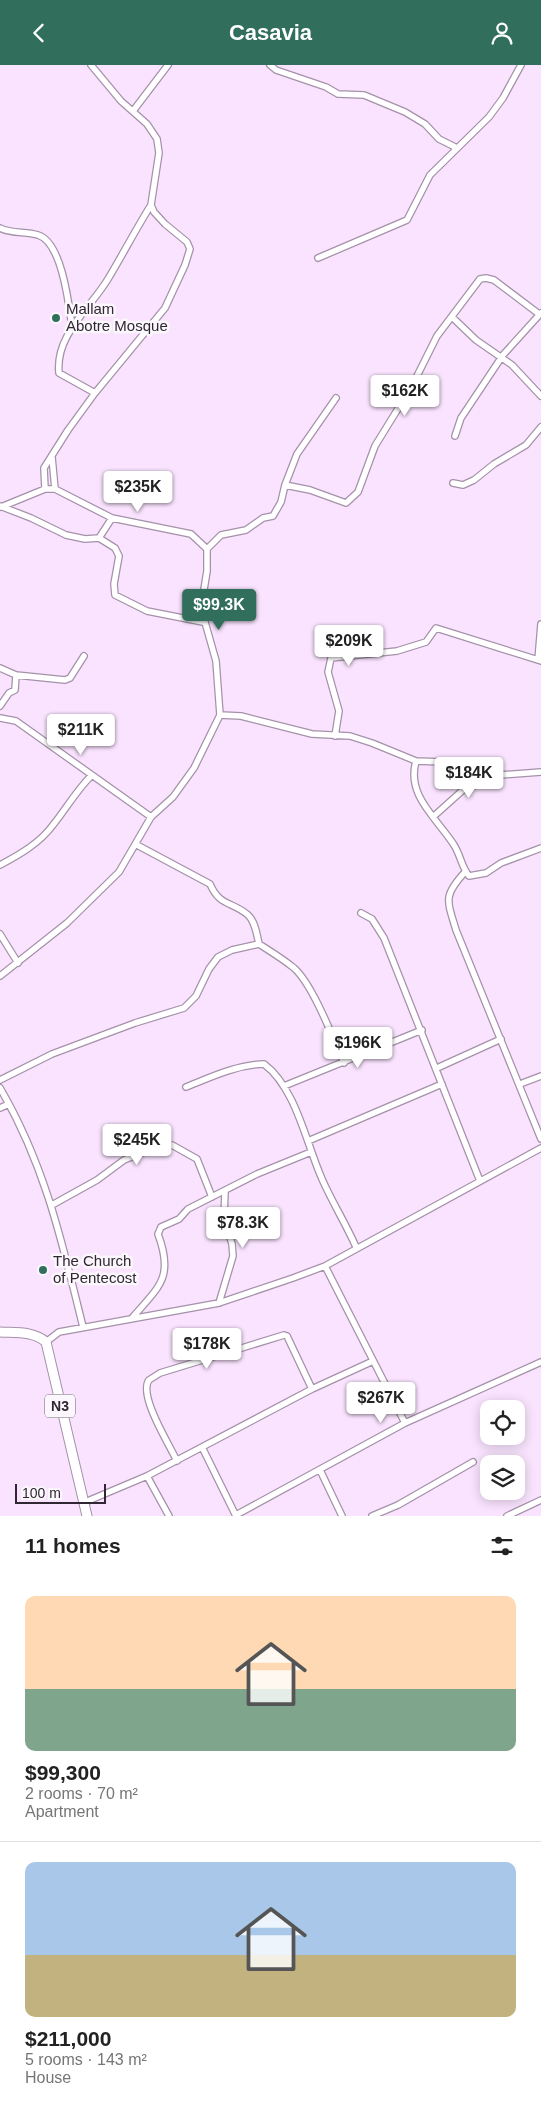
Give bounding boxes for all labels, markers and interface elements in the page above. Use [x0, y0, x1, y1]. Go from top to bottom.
icon: back [25, 19, 53, 47]
icon: person [488, 19, 516, 47]
text: Casavia [229, 20, 312, 45]
place label: Mallam Abotre Mosque [66, 300, 168, 334]
marker: Mallam Abotre Mosque [50, 312, 62, 324]
pin: $162K [370, 375, 440, 417]
text: $162K [381, 382, 429, 399]
pin: $235K [103, 471, 173, 513]
text: $235K [114, 478, 162, 495]
pin: $99.3K [178, 589, 260, 631]
text: $99.3K [193, 596, 245, 613]
pin: $209K [314, 625, 384, 667]
text: $209K [325, 632, 373, 649]
pin: $211K [46, 713, 116, 756]
text: $211K [58, 721, 104, 738]
pin: $184K [434, 757, 504, 799]
text: $184K [445, 764, 493, 781]
pin: $196K [323, 1027, 393, 1069]
text: $196K [334, 1034, 382, 1051]
pin: $245K [102, 1123, 172, 1166]
text: $245K [113, 1131, 161, 1148]
pin: $78.3K [202, 1207, 284, 1249]
text: $78.3K [217, 1214, 269, 1231]
place label: The Church of Pentecost [53, 1252, 137, 1286]
marker: The Church of Pentecost [37, 1264, 49, 1276]
pin: $178K [172, 1327, 242, 1370]
text: $178K [183, 1335, 231, 1352]
pin: $267K [346, 1381, 416, 1424]
text: $267K [357, 1389, 405, 1406]
road number: N3 [45, 1395, 75, 1417]
map controls [480, 1400, 525, 1500]
button: locate [480, 1400, 525, 1445]
button: layers [480, 1455, 525, 1500]
scale bar [15, 1481, 106, 1504]
text: 100 m [22, 1485, 61, 1501]
icon: filters [488, 1532, 516, 1560]
text: 11 homes [25, 1534, 121, 1557]
icon: home [226, 1629, 316, 1719]
text: $99,300 [25, 1761, 101, 1784]
text: 2 rooms · 70 m² [25, 1785, 138, 1802]
text: Apartment [25, 1803, 99, 1820]
icon: home [226, 1894, 316, 1984]
text: $211,000 [25, 2027, 111, 2050]
text: 5 rooms · 143 m² [25, 2051, 147, 2068]
text: House [25, 2069, 71, 2086]

